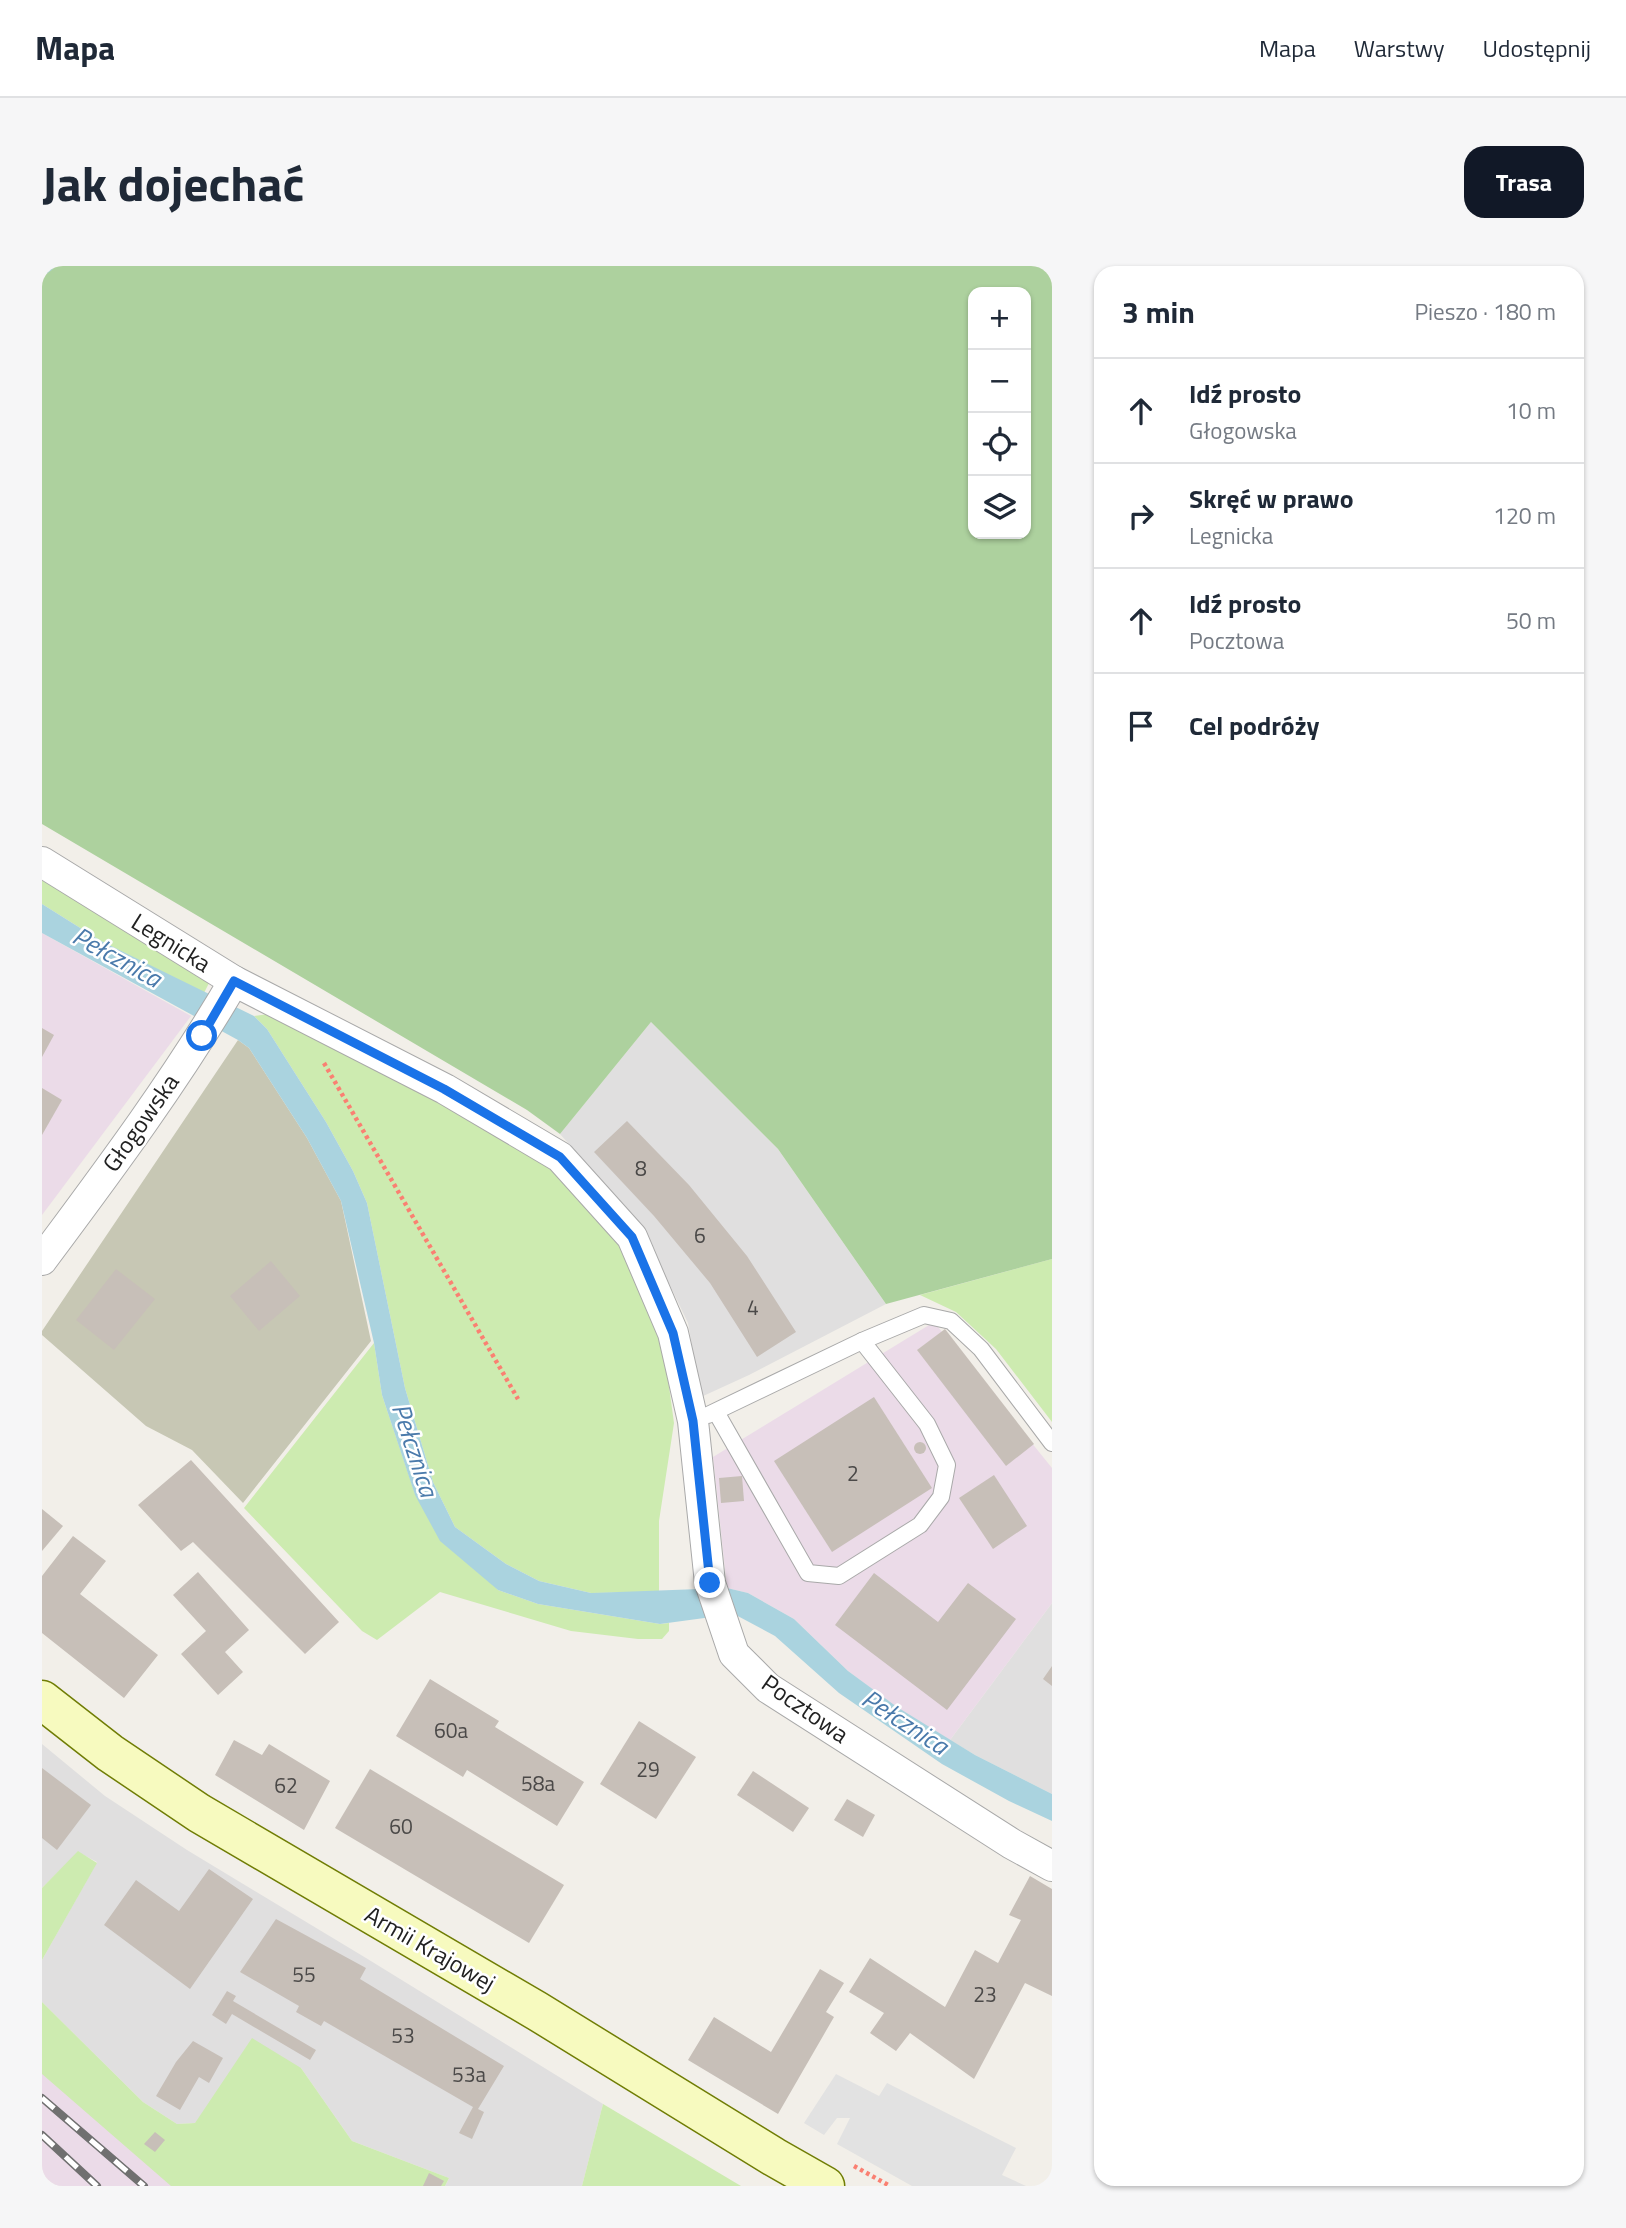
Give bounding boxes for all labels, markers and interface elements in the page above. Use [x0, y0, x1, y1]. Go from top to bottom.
text: Mapa [35, 23, 115, 73]
text: Mapa [1259, 30, 1316, 66]
text: Warstwy [1354, 30, 1445, 66]
text: Udostępnij [1483, 30, 1591, 66]
text: Jak dojechać [42, 145, 304, 220]
button: Trasa [1464, 146, 1584, 218]
map controls [968, 287, 1031, 539]
button: + [968, 287, 1031, 350]
text: 3 min [1122, 289, 1195, 335]
text: Pieszo · 180 m [1414, 294, 1556, 329]
button: − [968, 350, 1031, 413]
text: Idź prosto [1189, 374, 1301, 413]
icon: ahead [1122, 392, 1160, 430]
text: 10 m [1506, 393, 1556, 428]
button: locate [968, 413, 1031, 476]
text: Głogowska [1189, 413, 1297, 448]
button: layers [968, 476, 1031, 539]
text: Skręć w prawo [1189, 479, 1354, 518]
icon: right [1122, 497, 1160, 535]
text: 120 m [1493, 498, 1556, 533]
text: Legnicka [1189, 518, 1273, 553]
text: Idź prosto [1189, 584, 1301, 623]
icon: ahead [1122, 602, 1160, 640]
text: 50 m [1506, 603, 1556, 638]
text: Pocztowa [1189, 623, 1284, 658]
text: Cel podróży [1189, 706, 1319, 745]
icon: arrive [1122, 707, 1160, 745]
street label: Legnicka [125, 904, 218, 981]
water label: Pełcznica [66, 916, 171, 998]
route start [186, 1020, 217, 1051]
street label: Głogowska [93, 1066, 187, 1179]
house number: 8 [635, 1152, 647, 1184]
house number: 6 [694, 1219, 706, 1251]
house number: 4 [747, 1291, 759, 1323]
water label: Pełcznica [382, 1398, 450, 1504]
house number: 2 [847, 1457, 859, 1489]
route end [694, 1567, 725, 1598]
street label: Pocztowa [755, 1665, 857, 1751]
water label: Pełcznica [854, 1679, 958, 1765]
house number: 60a [434, 1714, 468, 1746]
house number: 29 [636, 1753, 660, 1785]
house number: 58a [521, 1767, 555, 1799]
house number: 62 [274, 1769, 298, 1801]
house number: 60 [389, 1810, 413, 1842]
street label: Armii Krajowej [358, 1896, 503, 2000]
house number: 55 [292, 1958, 316, 1990]
house number: 23 [973, 1978, 997, 2010]
house number: 53 [391, 2019, 415, 2051]
house number: 53a [452, 2058, 486, 2090]

